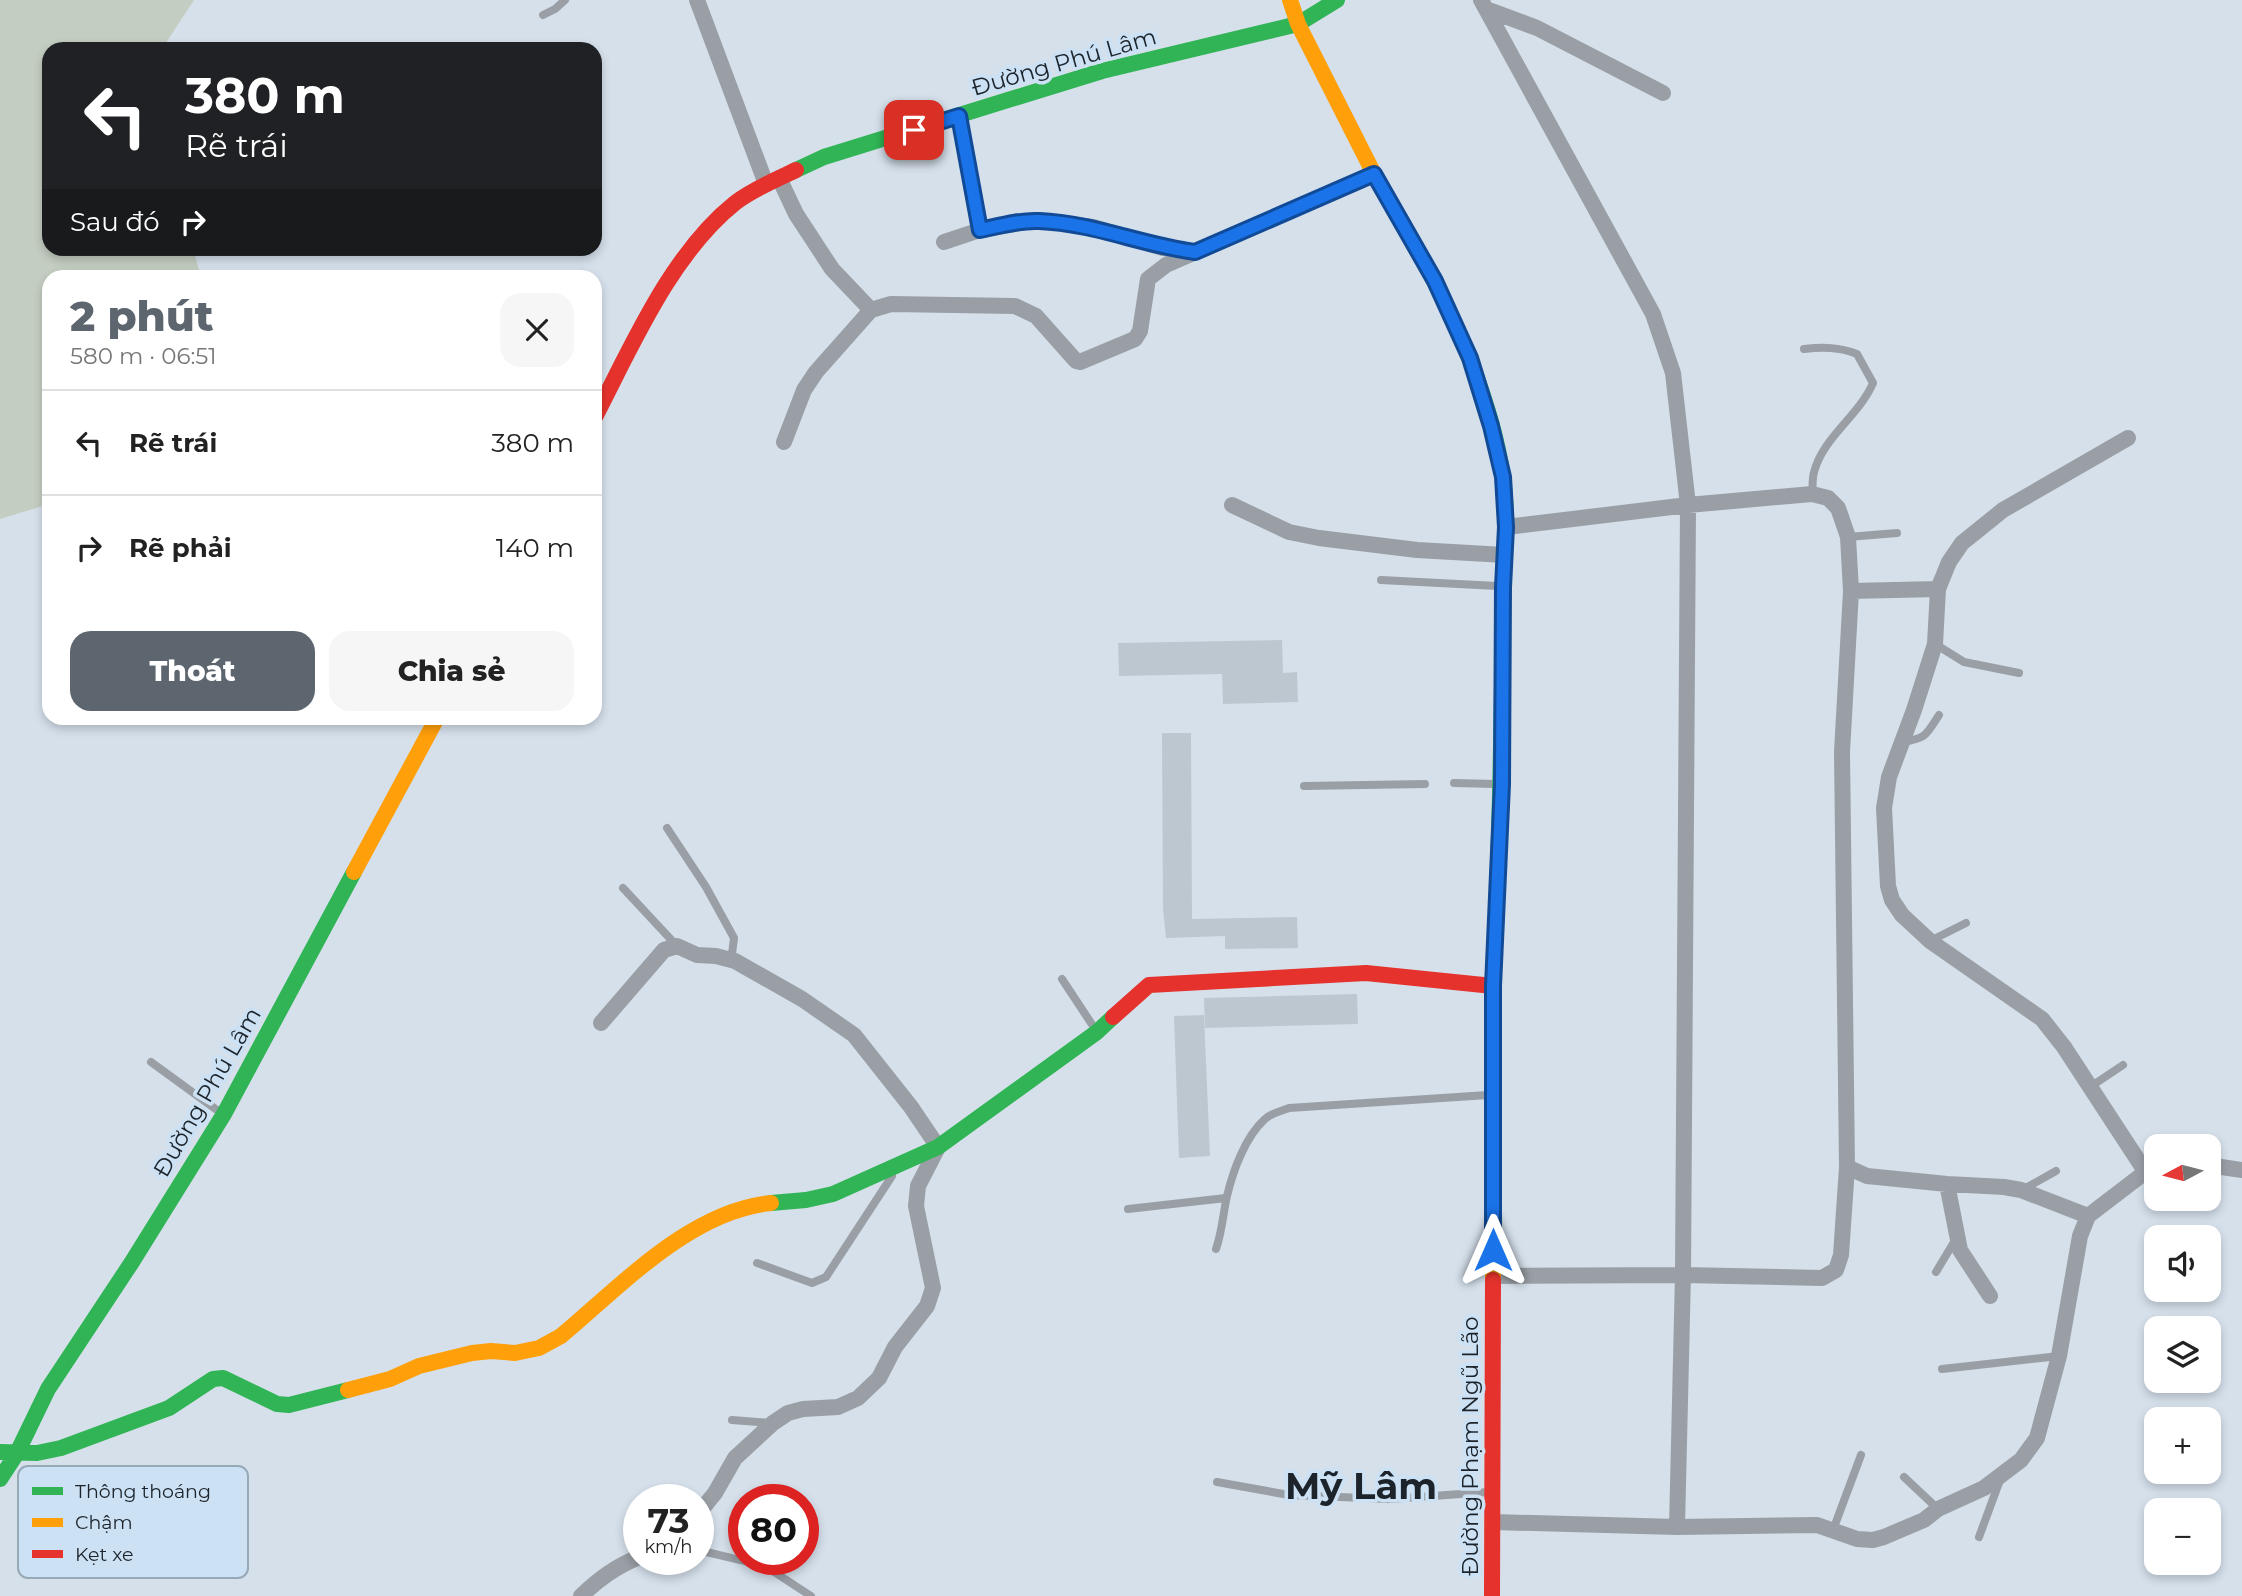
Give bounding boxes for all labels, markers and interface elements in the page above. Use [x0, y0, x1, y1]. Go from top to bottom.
street label: Đường Phú Lâm [968, 22, 1160, 102]
text: 380 m [185, 66, 345, 125]
icon: left [70, 70, 161, 161]
pin [884, 100, 944, 160]
icon: arrive [895, 111, 933, 149]
text: Rẽ trái [185, 126, 288, 165]
icon: right [174, 203, 212, 241]
text: Sau đó [70, 206, 160, 238]
text: 2 phút [70, 290, 214, 342]
button: close [500, 293, 574, 367]
text: 580 m · 06:51 [70, 342, 217, 370]
icon: left [70, 424, 108, 462]
text: Rẽ trái [129, 427, 217, 459]
text: 380 m [491, 427, 574, 459]
icon: right [70, 529, 108, 567]
text: Rẽ phải [129, 532, 232, 564]
text: 140 m [496, 532, 574, 564]
button: Thoát [70, 631, 315, 711]
button: Chia sẻ [329, 631, 574, 711]
street label: Đường Phú Lâm [147, 1002, 267, 1182]
north arrow [2144, 1134, 2221, 1211]
map controls [2144, 1134, 2221, 1575]
position arrow [1456, 1213, 1530, 1287]
button: sound [2144, 1225, 2221, 1302]
street label: Đường Phạm Ngũ Lão [1456, 1316, 1484, 1576]
button: layers [2144, 1316, 2221, 1393]
button: + [2144, 1407, 2221, 1484]
district label: Mỹ Lâm [1285, 1463, 1437, 1508]
legend [18, 1466, 248, 1578]
text: Thông thoáng [75, 1480, 211, 1503]
speed limit sign: 80 [728, 1484, 819, 1575]
button: − [2144, 1498, 2221, 1575]
text: 73 [647, 1499, 690, 1542]
text: Chậm [75, 1511, 133, 1534]
text: km/h [644, 1536, 693, 1558]
text: Kẹt xe [75, 1543, 134, 1566]

